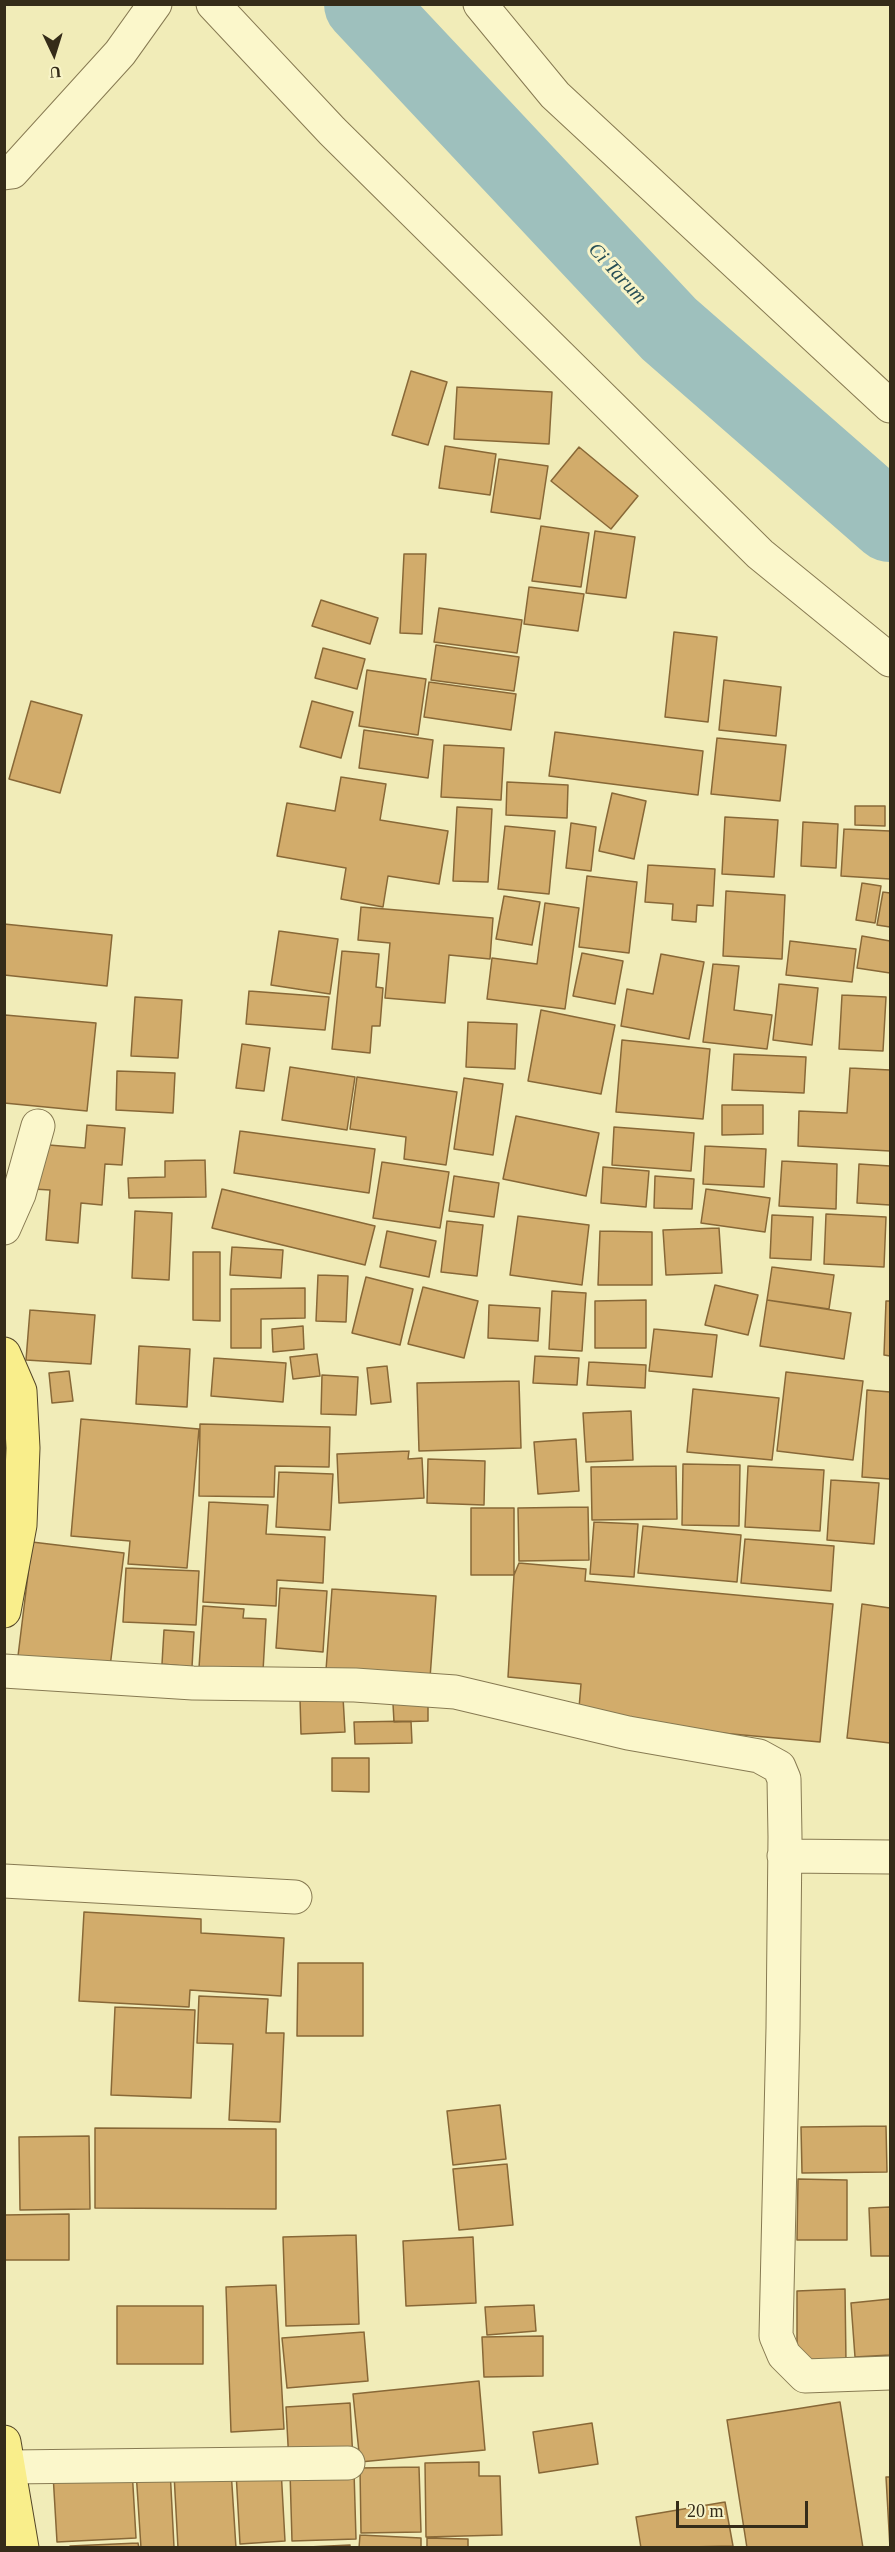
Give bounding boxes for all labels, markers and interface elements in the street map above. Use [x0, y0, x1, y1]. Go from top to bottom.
north arrow [24, 24, 84, 84]
text: U [49, 64, 62, 81]
water label: Ci Tarum [583, 238, 651, 310]
scale bar [679, 2489, 811, 2527]
text: 20 m [687, 2501, 724, 2521]

